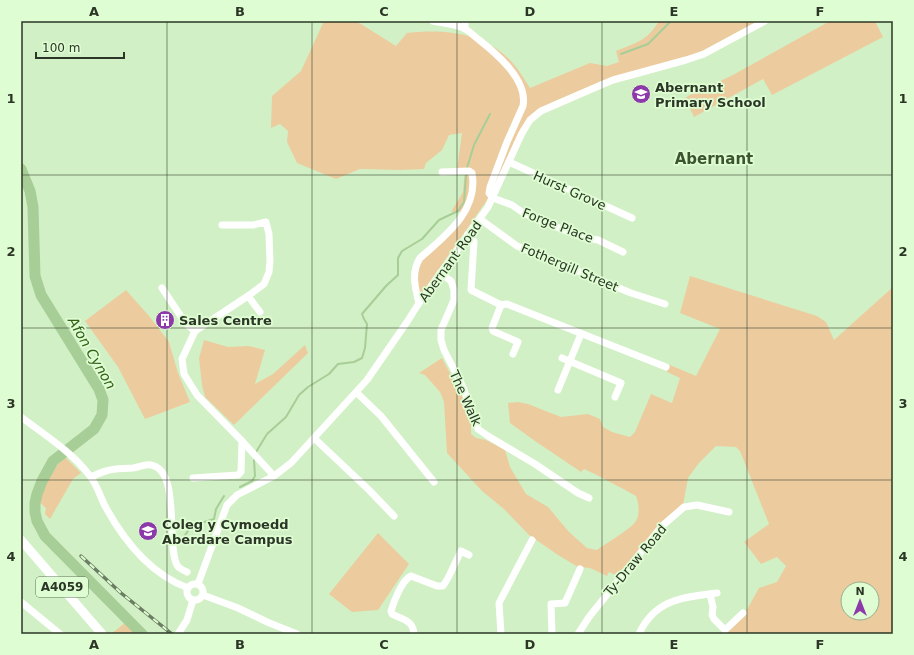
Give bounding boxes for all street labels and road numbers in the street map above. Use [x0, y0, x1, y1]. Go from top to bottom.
street label: Hurst Grove [531, 168, 609, 213]
street label: Forge Place [520, 205, 596, 246]
street label: Abernant Road [416, 218, 485, 305]
street label: Fothergill Street [519, 240, 621, 295]
street label: The Walk [446, 367, 485, 429]
street label: Ty-Draw Road [600, 521, 670, 600]
road number: A4059 [36, 577, 88, 597]

